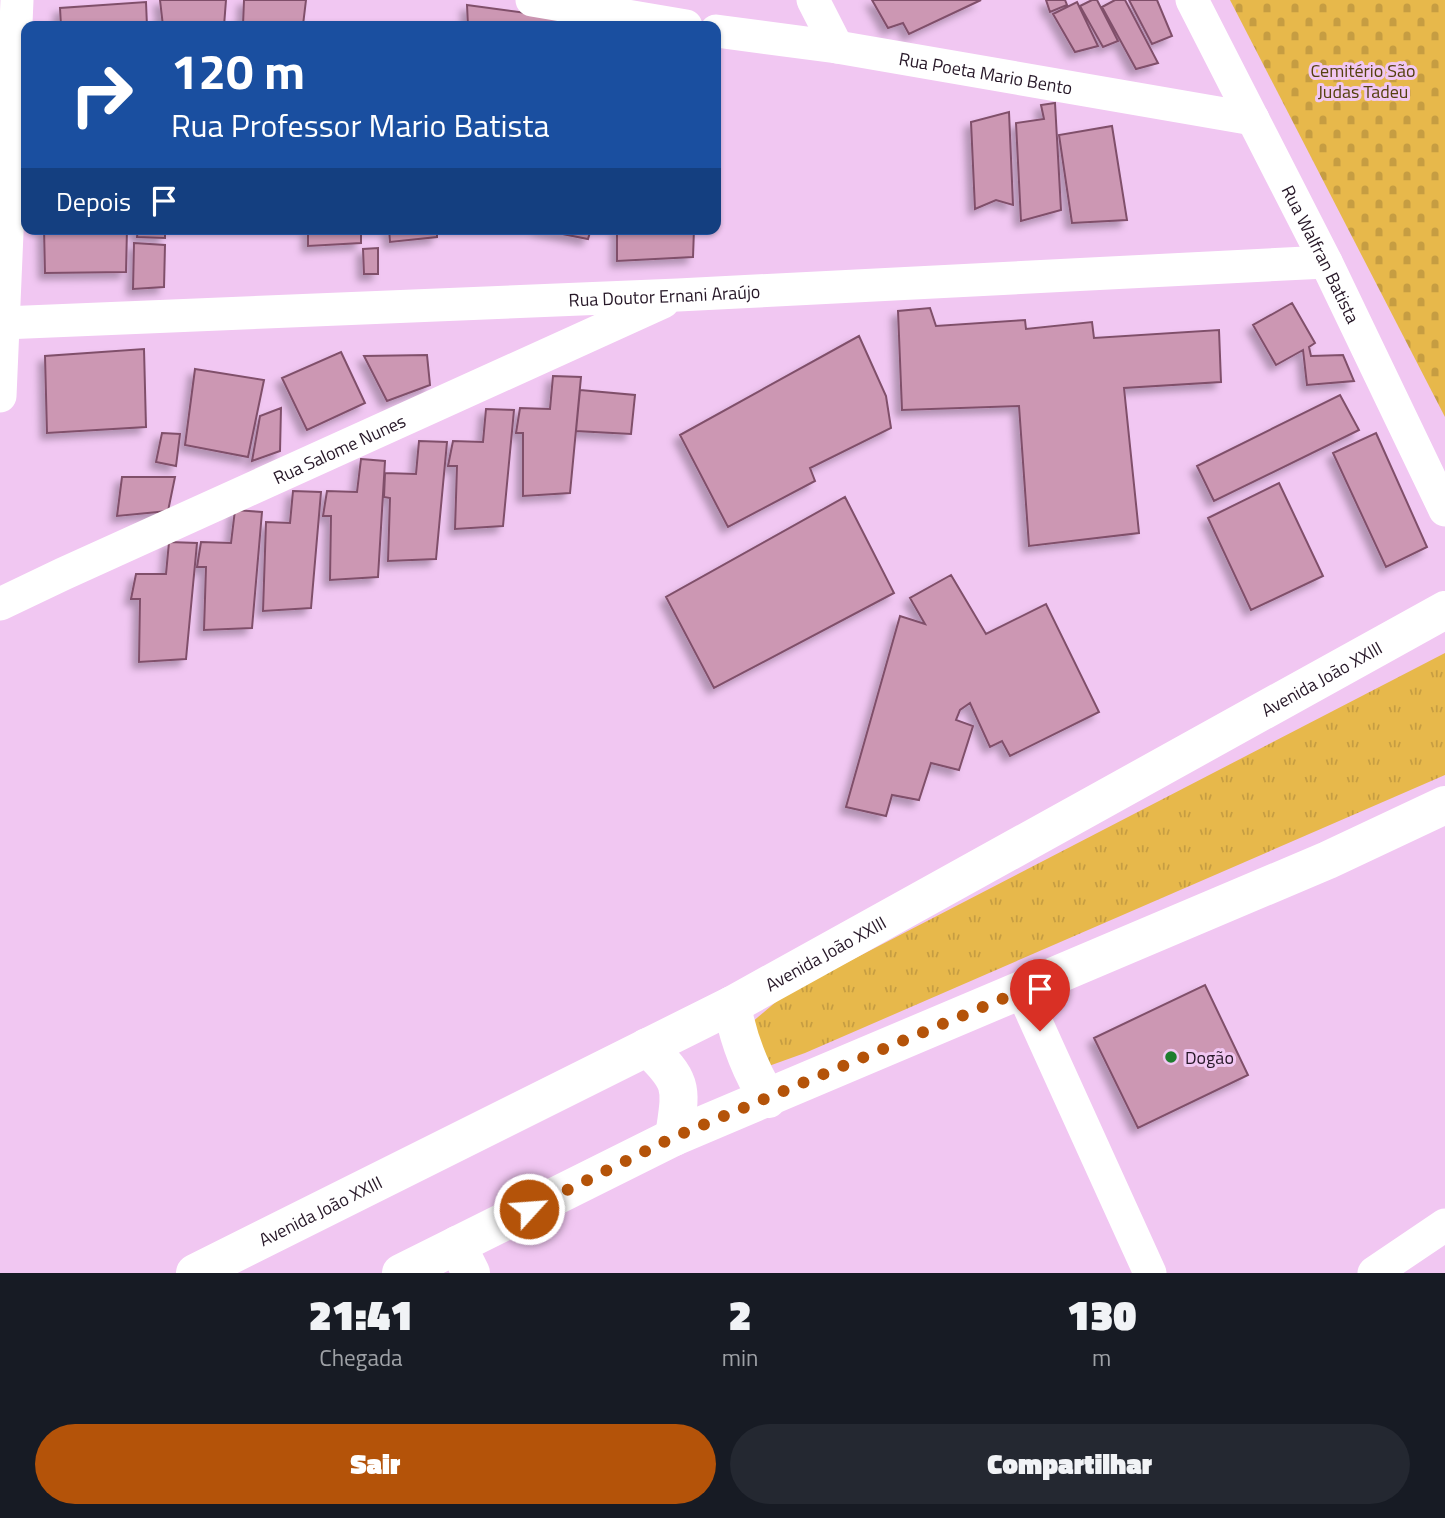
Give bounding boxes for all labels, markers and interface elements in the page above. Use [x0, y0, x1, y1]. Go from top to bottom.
text: 120 m [171, 33, 305, 108]
street label: Rua Poeta Mario Bento [897, 44, 1075, 101]
icon: right [56, 49, 147, 140]
park label: Cemitério São Judas Tadeu [1310, 57, 1416, 105]
text: Rua Professor Mario Batista [171, 101, 550, 149]
street label: Rua Walfran Batista [1275, 180, 1367, 328]
text: Depois [56, 182, 131, 221]
icon: arrive [145, 182, 183, 220]
street label: Rua Doutor Ernani Araújo [568, 277, 761, 313]
street label: Rua Salome Nunes [268, 407, 410, 491]
street label: Avenida João XXIII [1256, 634, 1387, 723]
street label: Avenida João XXIII [760, 909, 891, 998]
pin [1010, 959, 1070, 1031]
icon: arrive [1021, 970, 1059, 1008]
place label: Dogão [1185, 1044, 1234, 1071]
marker: Dogão [1163, 1049, 1179, 1065]
street label: Avenida João XXIII [254, 1168, 387, 1253]
position arrow [492, 1172, 566, 1246]
text: 21:41 [309, 1282, 413, 1346]
text: 2 [729, 1282, 752, 1346]
text: 130 [1067, 1282, 1136, 1346]
text: Chegada [319, 1340, 403, 1375]
text: min [722, 1340, 758, 1375]
text: m [1092, 1340, 1111, 1375]
button: Sair [35, 1424, 716, 1504]
button: Compartilhar [730, 1424, 1410, 1504]

